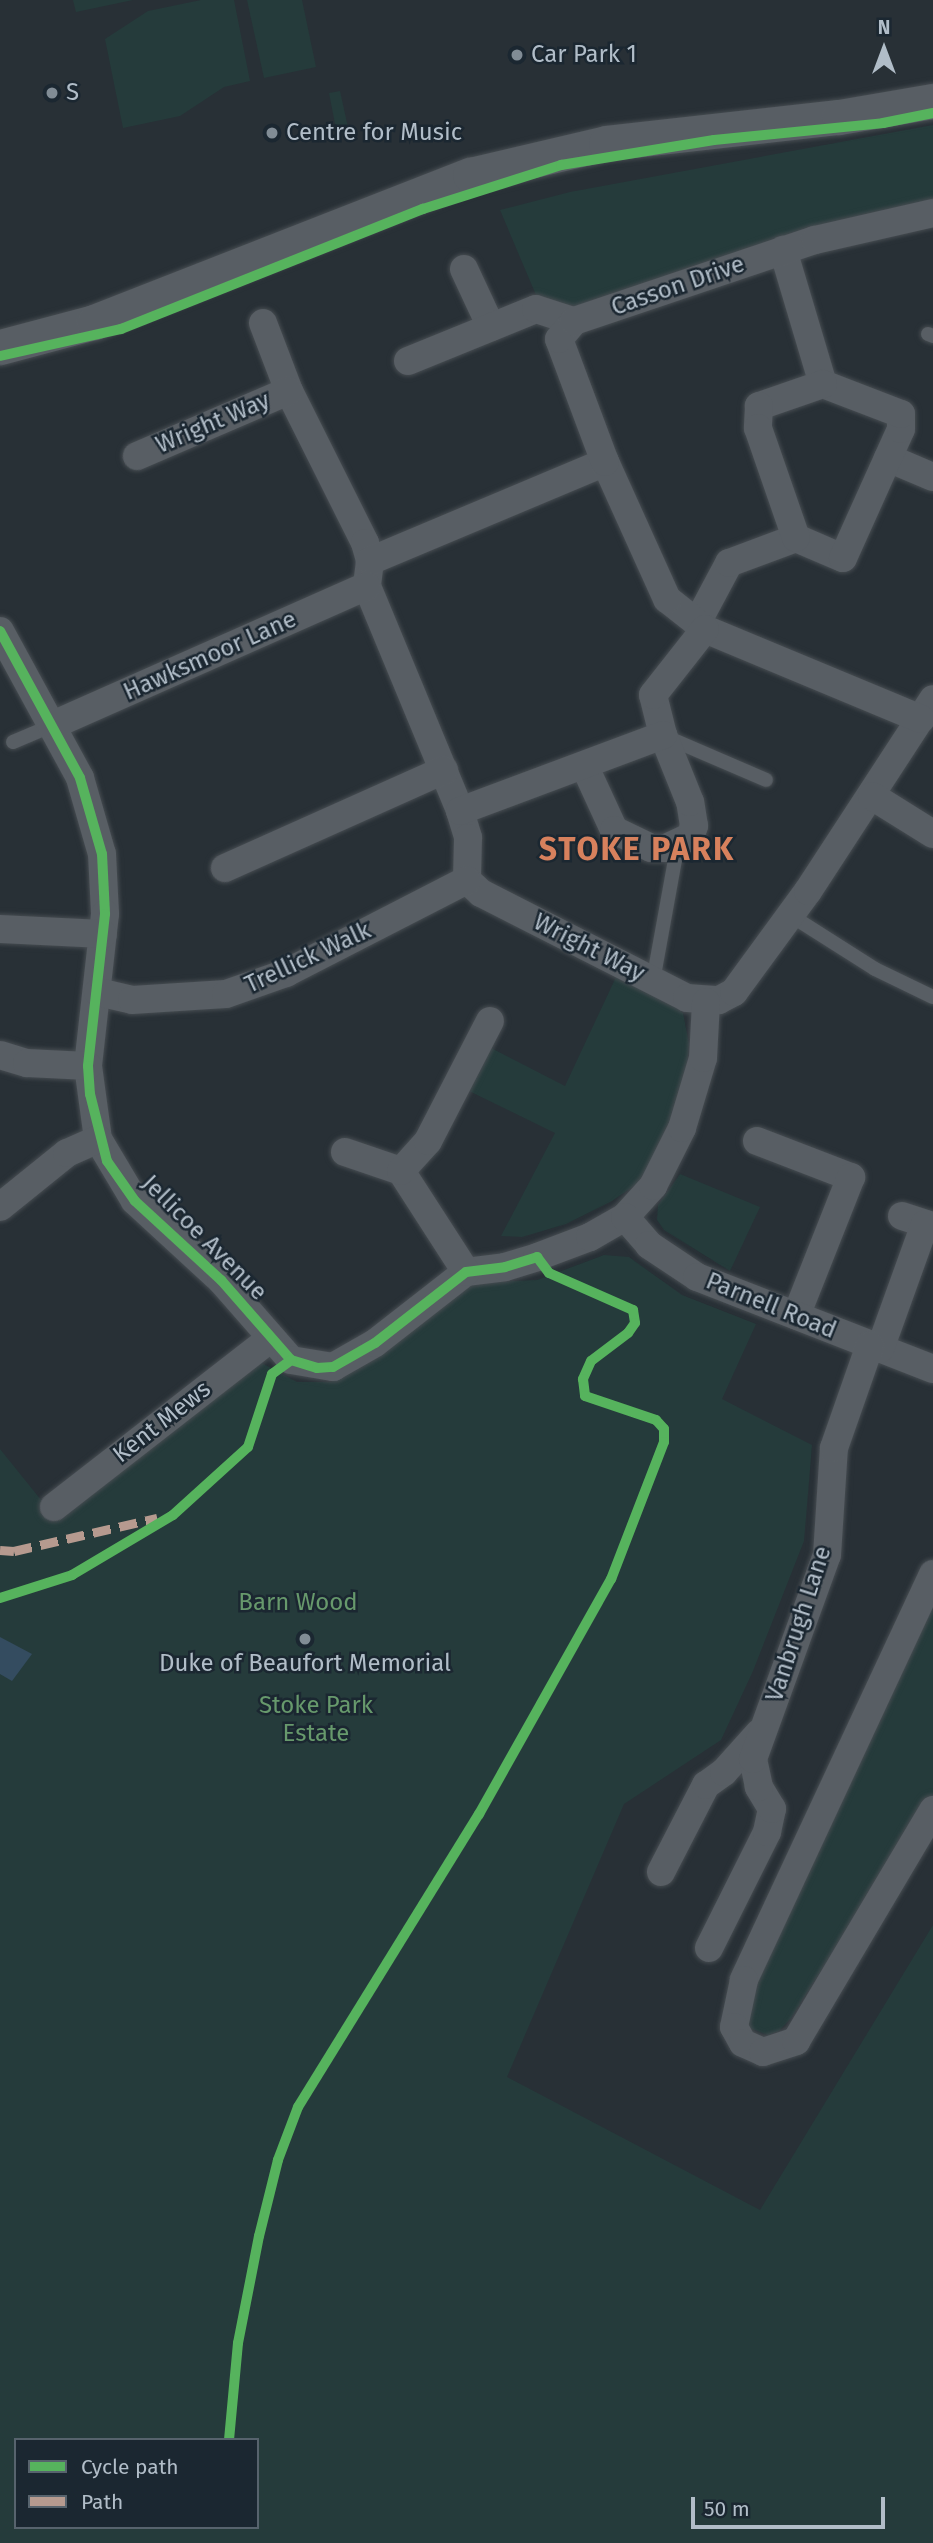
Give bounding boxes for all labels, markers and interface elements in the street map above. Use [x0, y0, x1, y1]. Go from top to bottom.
north arrow [849, 14, 919, 84]
text: N [878, 16, 890, 39]
place label: Car Park 1 [531, 41, 637, 69]
marker: Car Park 1 [509, 47, 525, 63]
place label: S [66, 79, 79, 107]
marker: S [44, 85, 60, 101]
place label: Centre for Music [286, 119, 462, 147]
marker: Centre for Music [264, 125, 280, 141]
street label: Casson Drive [608, 250, 748, 322]
street label: Wright Way [152, 386, 274, 460]
street label: Hawksmoor Lane [119, 605, 301, 707]
district label: STOKE PARK [540, 830, 734, 868]
street label: Wright Way [529, 908, 649, 988]
street label: Trellick Walk [241, 916, 375, 1000]
street label: Jellicoe Avenue [135, 1169, 273, 1307]
street label: Parnell Road [702, 1267, 840, 1345]
street label: Kent Mews [107, 1375, 217, 1469]
street label: Vanbrugh Lane [760, 1543, 838, 1705]
park label: Barn Wood [238, 1589, 358, 1617]
marker: Duke of Beaufort Memorial [297, 1631, 313, 1647]
place label: Duke of Beaufort Memorial [159, 1650, 451, 1678]
park label: Stoke Park Estate [259, 1692, 373, 1748]
legend [14, 2438, 259, 2529]
text: Cycle path [81, 2454, 179, 2480]
scale bar [695, 2484, 889, 2528]
text: Path [81, 2489, 123, 2515]
text: 50 m [704, 2496, 750, 2522]

